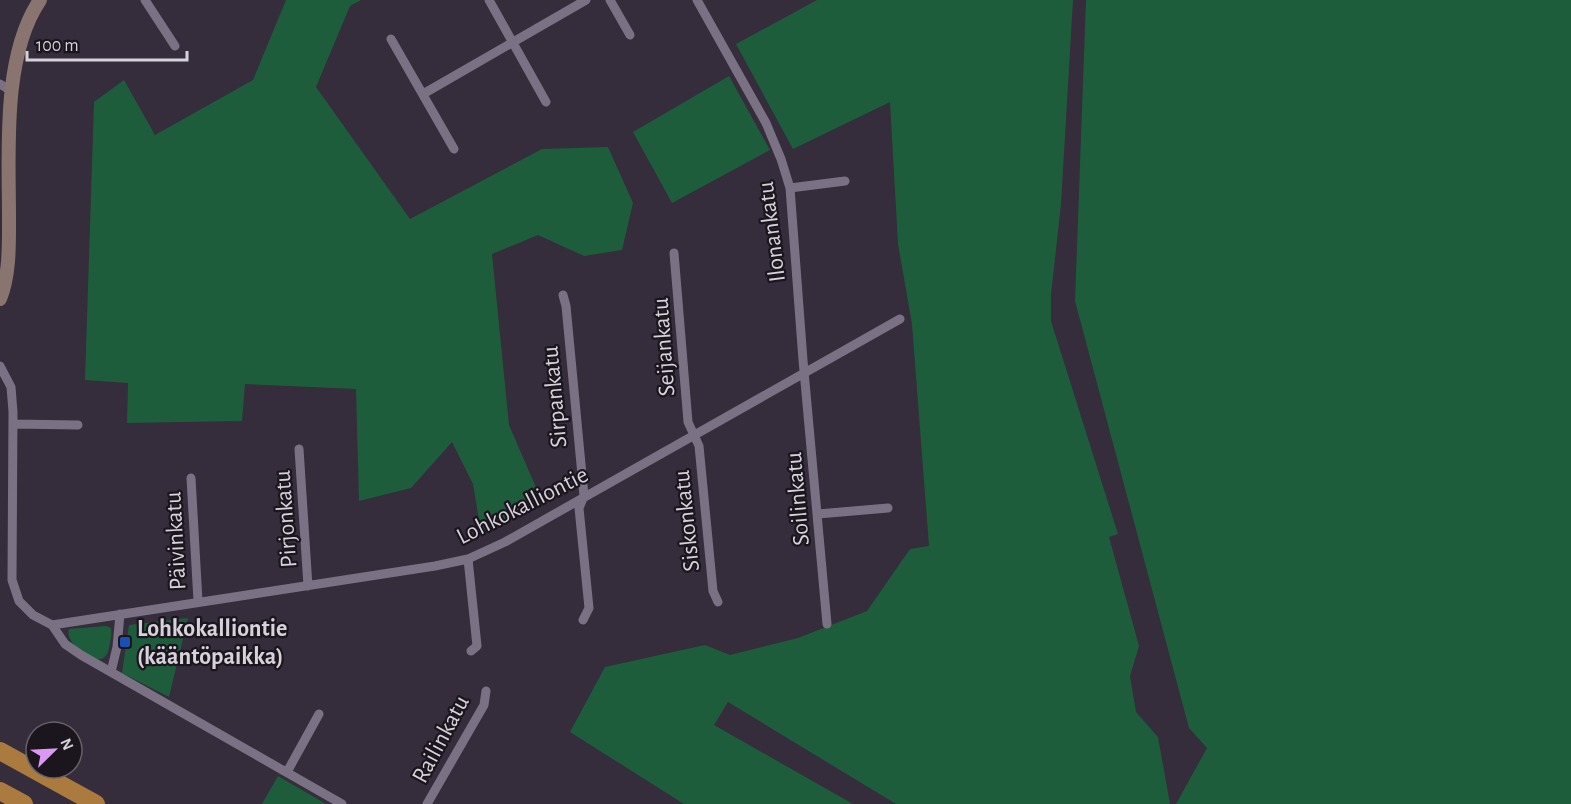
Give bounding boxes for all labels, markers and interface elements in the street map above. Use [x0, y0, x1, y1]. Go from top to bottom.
scale bar [27, 24, 188, 62]
text: 100 m [36, 37, 79, 55]
street label: Ilonankatu [754, 180, 790, 283]
street label: Seijankatu [649, 297, 679, 397]
street label: Sirpankatu [539, 345, 571, 449]
street label: Soilinkatu [782, 451, 814, 547]
street label: Lohkokalliontie [453, 463, 592, 549]
street label: Pirjonkatu [271, 469, 301, 569]
street label: Siskonkatu [670, 469, 704, 573]
street label: Päivinkatu [161, 491, 191, 591]
place label: Lohkokalliontie (kääntöpaikka) [137, 617, 287, 669]
marker: Lohkokalliontie (kääntöpaikka) [118, 635, 132, 649]
street label: Railinkatu [408, 692, 474, 787]
north arrow [24, 720, 84, 780]
text: N [57, 736, 76, 753]

